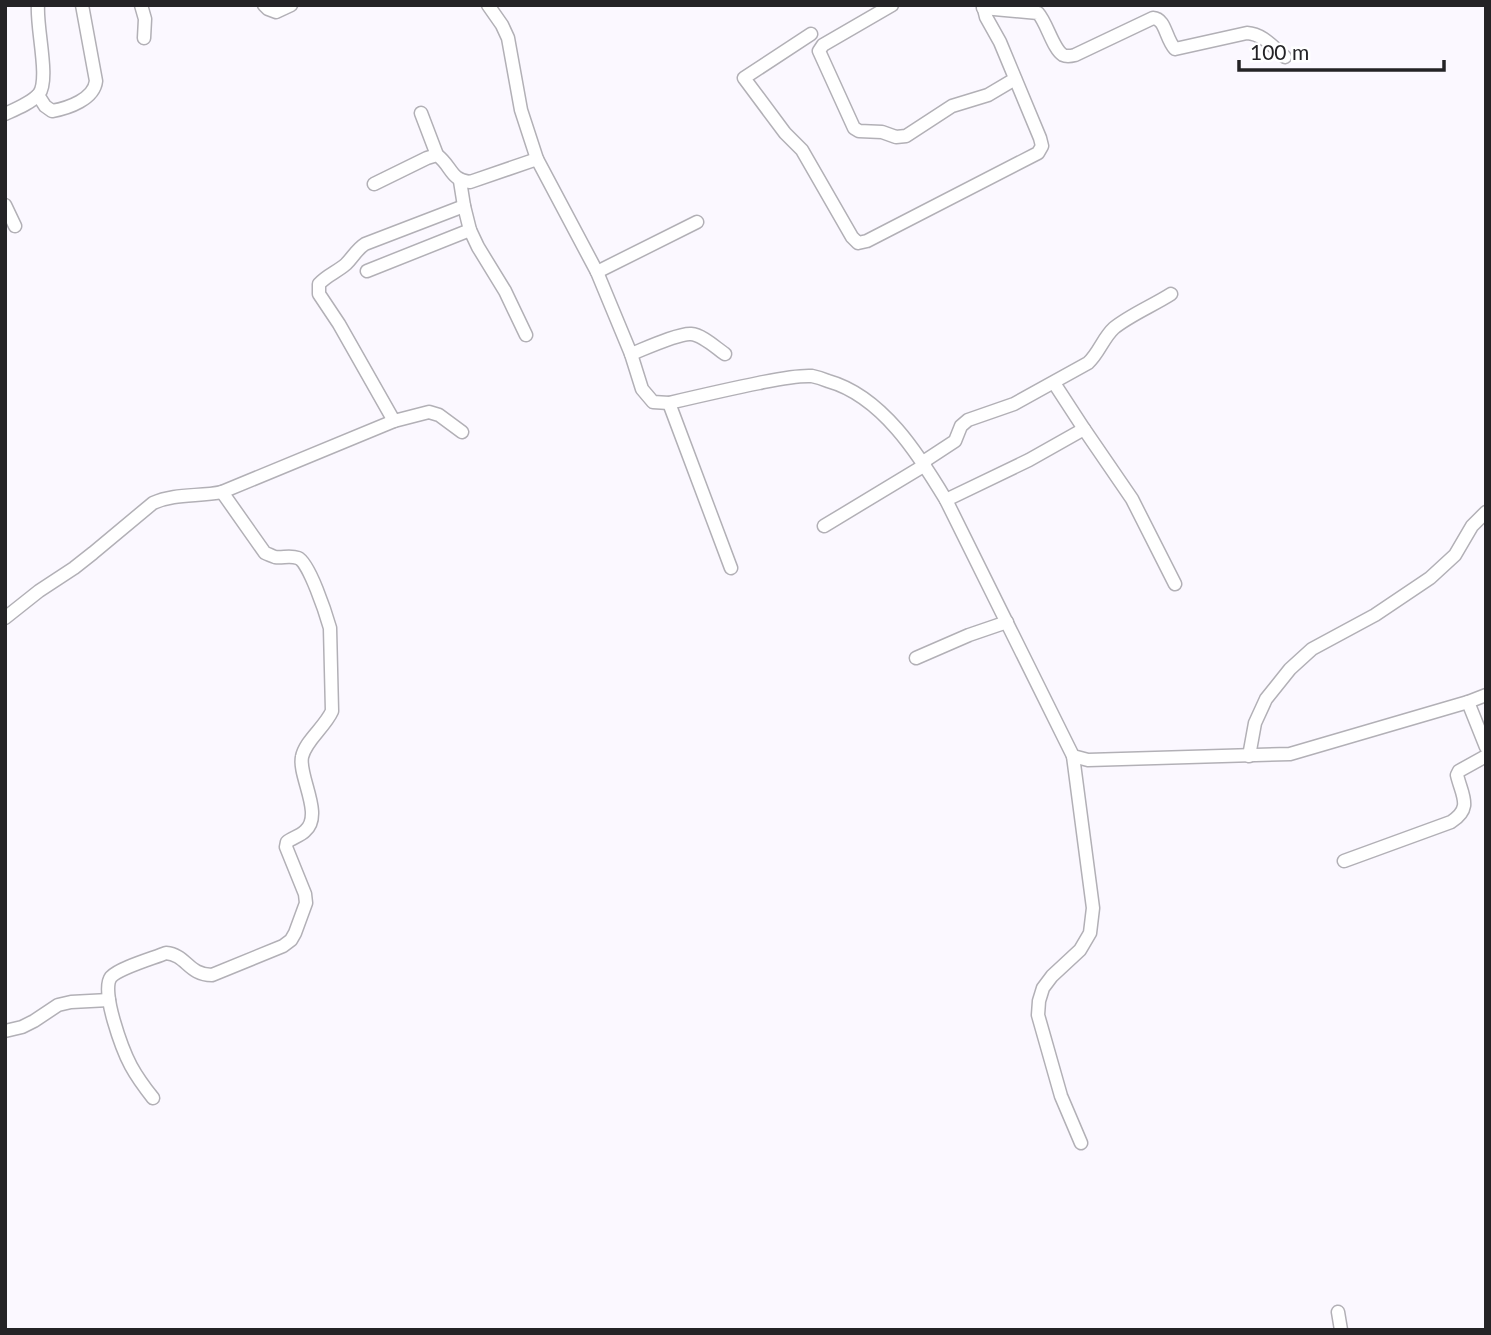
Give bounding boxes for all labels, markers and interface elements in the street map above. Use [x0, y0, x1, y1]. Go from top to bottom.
scale bar [1239, 28, 1444, 72]
text: 100 m [1250, 39, 1309, 64]

